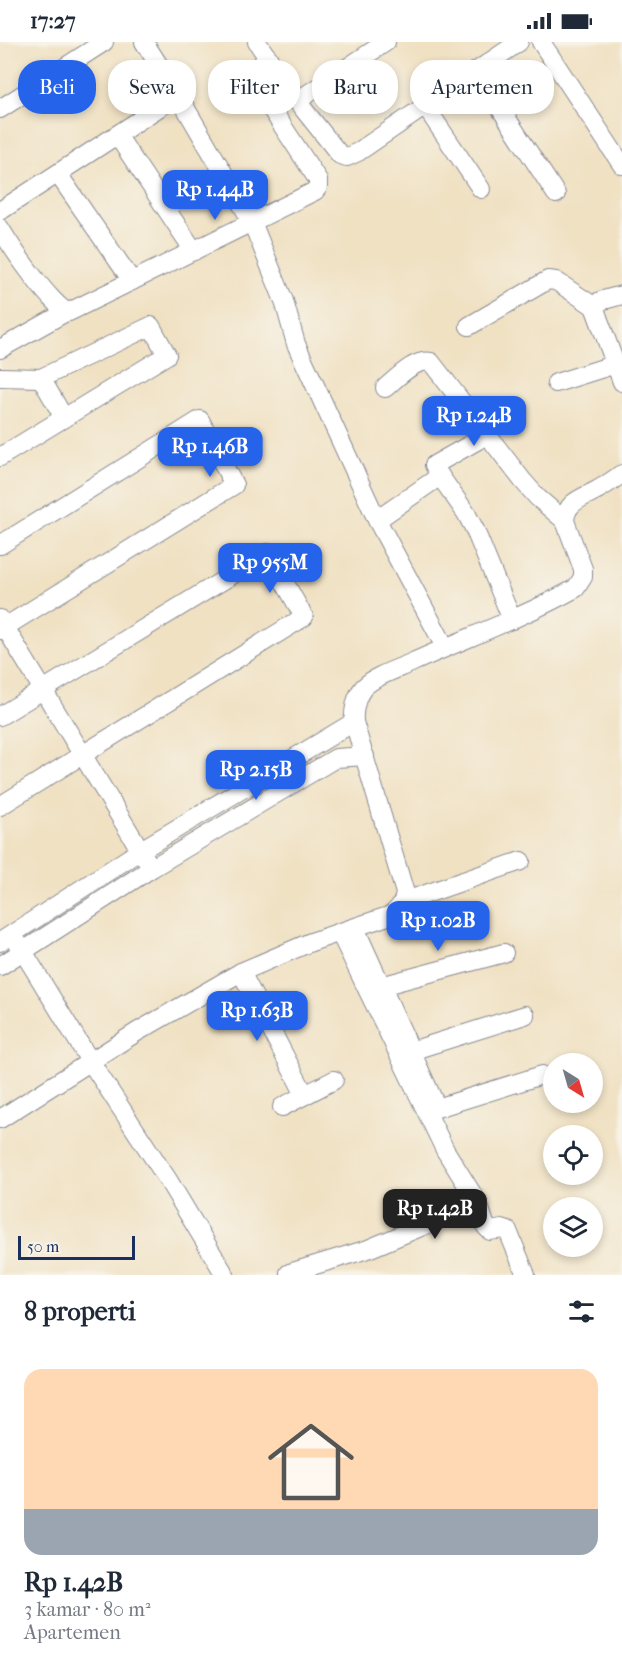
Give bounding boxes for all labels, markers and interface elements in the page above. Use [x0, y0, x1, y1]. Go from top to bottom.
text: 17:27 [30, 8, 76, 34]
chip: Beli [18, 60, 96, 114]
chip: Sewa [108, 60, 196, 114]
chip: Filter [208, 60, 300, 114]
chip: Baru [312, 60, 398, 114]
chip: Apartemen [410, 60, 554, 114]
pin: Rp 1.44B [153, 170, 277, 221]
text: Rp 1.44B [176, 178, 254, 201]
pin: Rp 1.24B [412, 396, 536, 447]
text: Rp 1.24B [436, 404, 512, 427]
pin: Rp 1.46B [148, 427, 272, 478]
text: Rp 1.46B [172, 435, 248, 458]
pin: Rp 955M [215, 543, 325, 594]
text: Rp 955M [232, 551, 308, 574]
pin: Rp 2.15B [194, 750, 318, 801]
text: Rp 2.15B [220, 758, 292, 781]
pin: Rp 1.02B [376, 901, 500, 952]
text: Rp 1.02B [401, 909, 475, 932]
pin: Rp 1.63B [195, 991, 319, 1042]
text: Rp 1.63B [221, 999, 293, 1022]
north arrow [543, 1053, 603, 1113]
map controls [543, 1053, 603, 1257]
button: locate [543, 1125, 603, 1185]
pin: Rp 1.42B [373, 1189, 497, 1240]
text: Rp 1.42B [397, 1197, 473, 1220]
button: layers [543, 1197, 603, 1257]
scale bar [18, 1233, 135, 1260]
text: 50 m [27, 1237, 59, 1256]
icon: filters [565, 1295, 598, 1328]
text: 8 properti [24, 1296, 136, 1327]
icon: home [257, 1408, 365, 1516]
text: Rp 1.42B [24, 1567, 123, 1598]
text: 3 kamar · 80 m² [24, 1598, 151, 1621]
text: Apartemen [24, 1621, 121, 1644]

